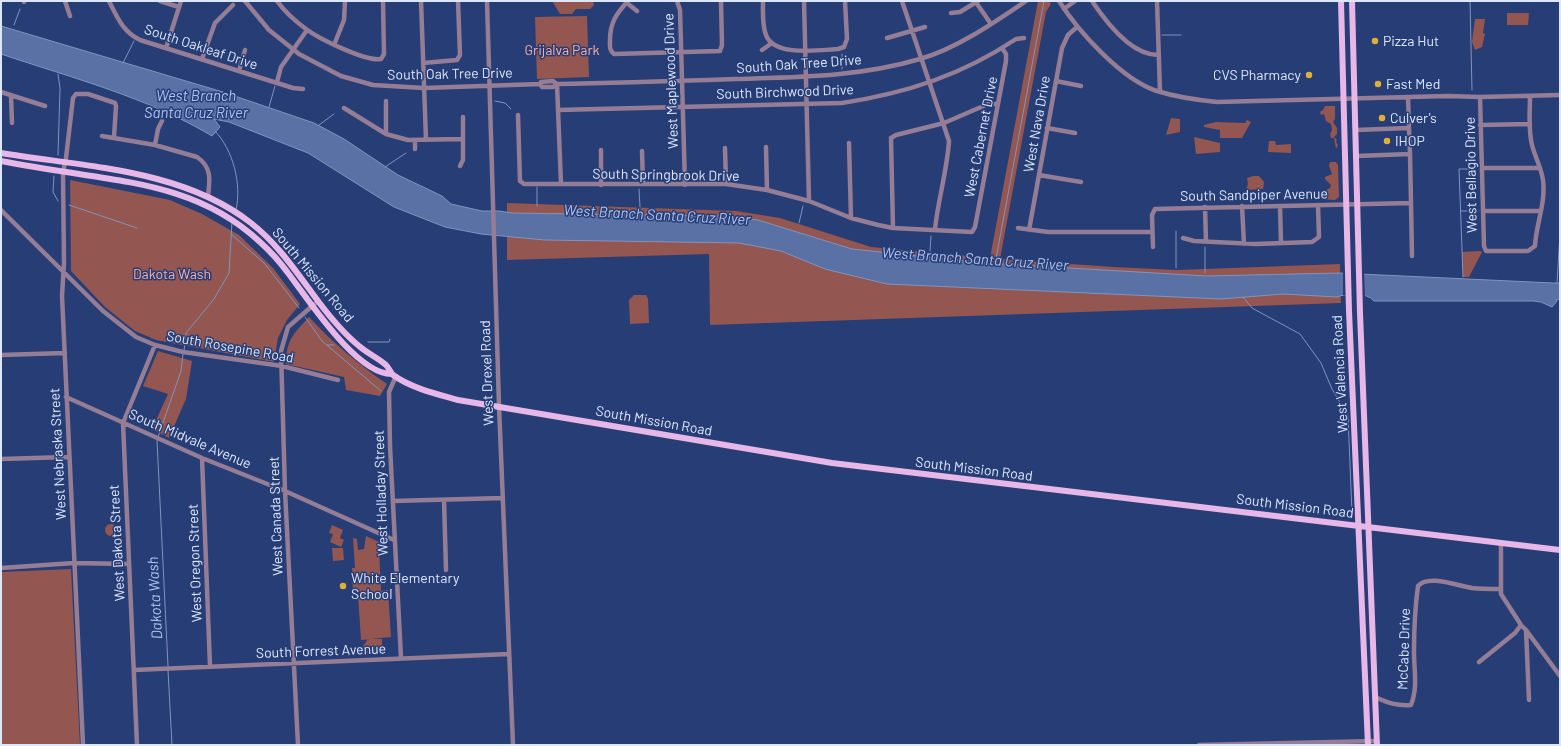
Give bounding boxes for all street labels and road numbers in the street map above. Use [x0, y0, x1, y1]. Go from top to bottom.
street label: West Maplewood Drive [660, 13, 682, 149]
street label: South Oakleaf Drive [142, 21, 260, 73]
street label: South Oak Tree Drive [736, 51, 862, 77]
street label: South Oak Tree Drive [387, 65, 513, 83]
street label: West Nava Drive [1020, 74, 1054, 174]
street label: West Cabernet Drive [961, 75, 1001, 199]
street label: South Birchwood Drive [716, 81, 854, 103]
street label: West Bellagio Drive [1462, 117, 1480, 233]
street label: South Springbrook Drive [592, 165, 740, 185]
street label: South Sandpiper Avenue [1180, 185, 1328, 205]
street label: South Mission Road [269, 224, 357, 326]
street label: West Valencia Road [1329, 315, 1351, 433]
street label: West Drexel Road [477, 320, 497, 426]
street label: South Rosepine Road [165, 328, 295, 366]
street label: West Nebraska Street [46, 388, 70, 520]
street label: South Mission Road [594, 402, 714, 440]
street label: South Midvale Avenue [126, 406, 254, 472]
street label: West Holladay Street [370, 430, 392, 556]
street label: South Mission Road [914, 453, 1034, 485]
street label: West Canada Street [266, 456, 286, 576]
street label: West Dakota Street [106, 484, 128, 602]
street label: South Mission Road [1235, 490, 1355, 522]
street label: West Oregon Street [185, 504, 205, 622]
street label: McCabe Drive [1394, 608, 1414, 690]
street label: South Forrest Avenue [256, 640, 386, 662]

